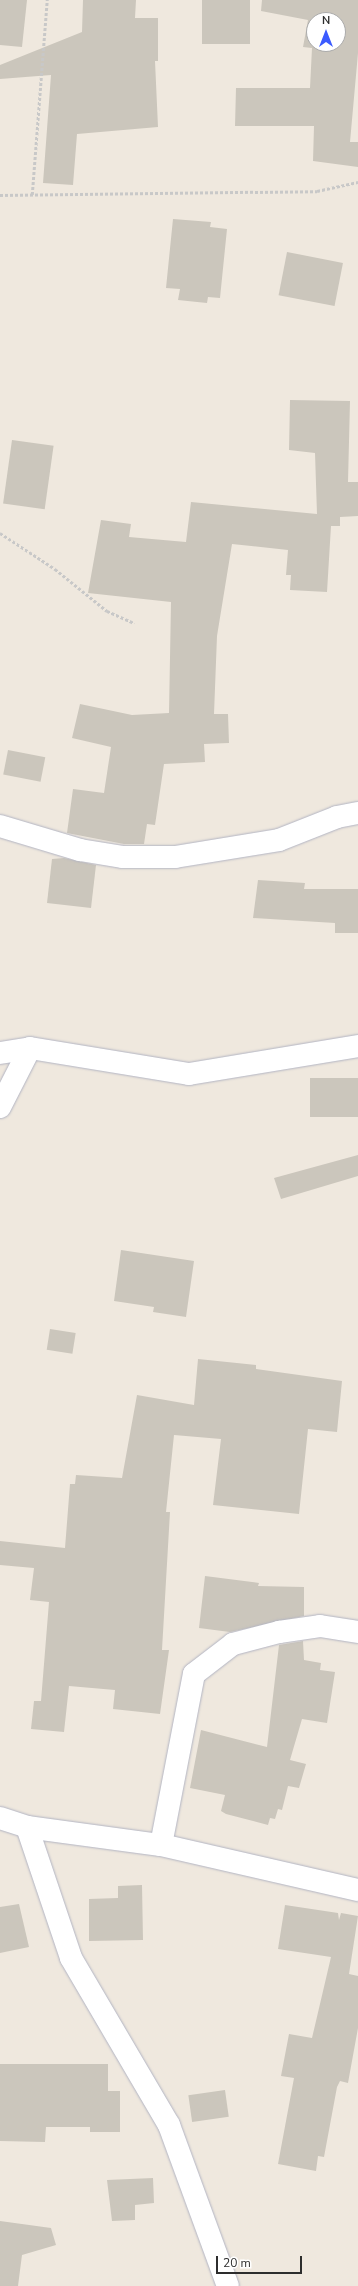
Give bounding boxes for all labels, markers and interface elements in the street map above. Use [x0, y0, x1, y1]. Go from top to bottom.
north arrow [306, 12, 346, 52]
text: N [322, 13, 330, 28]
scale bar [218, 2248, 304, 2274]
text: 20 m [223, 2255, 251, 2271]

